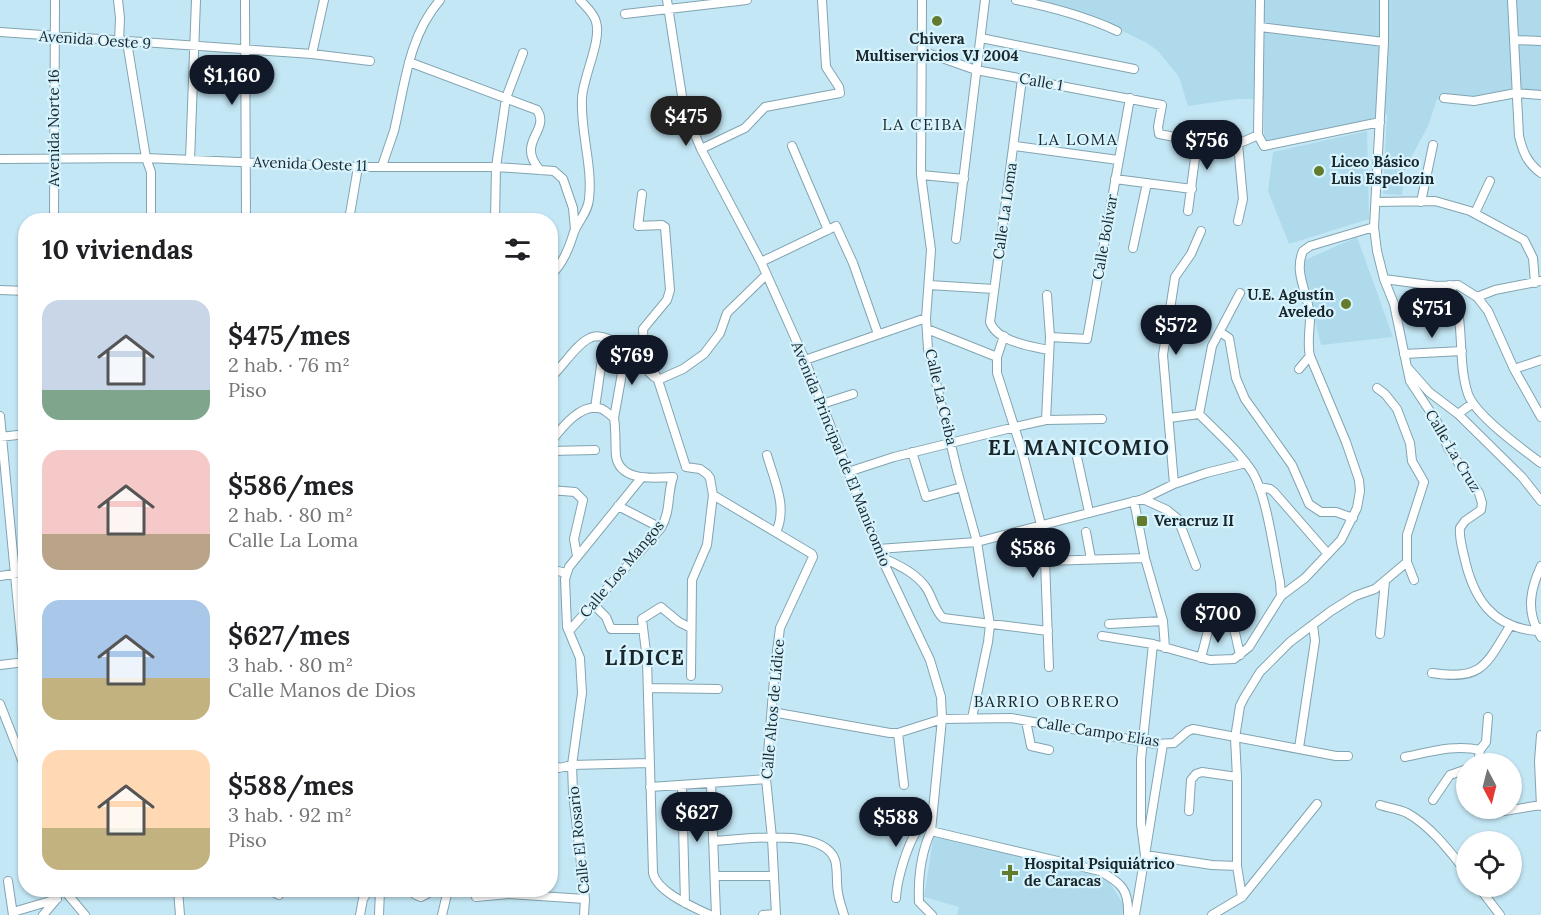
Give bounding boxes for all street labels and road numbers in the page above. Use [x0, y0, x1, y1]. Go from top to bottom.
street label: Avenida Oeste 9 [37, 26, 152, 53]
street label: Calle 1 [1018, 68, 1064, 95]
street label: Avenida Norte 16 [44, 69, 63, 188]
street label: Avenida Oeste 11 [252, 152, 368, 175]
street label: Calle La Loma [988, 161, 1021, 261]
street label: Calle Bolívar [1088, 192, 1121, 281]
street label: Avenida Principal de El Manicomio [787, 338, 895, 569]
street label: Calle La Ceiba [921, 347, 962, 447]
street label: Calle La Cruz [1421, 406, 1485, 495]
street label: Calle Los Mangos [575, 516, 668, 621]
street label: Calle Altos de Lídice [757, 638, 788, 780]
street label: Calle Campo Elías [1035, 712, 1161, 751]
street label: Calle El Rosario [563, 785, 594, 895]

